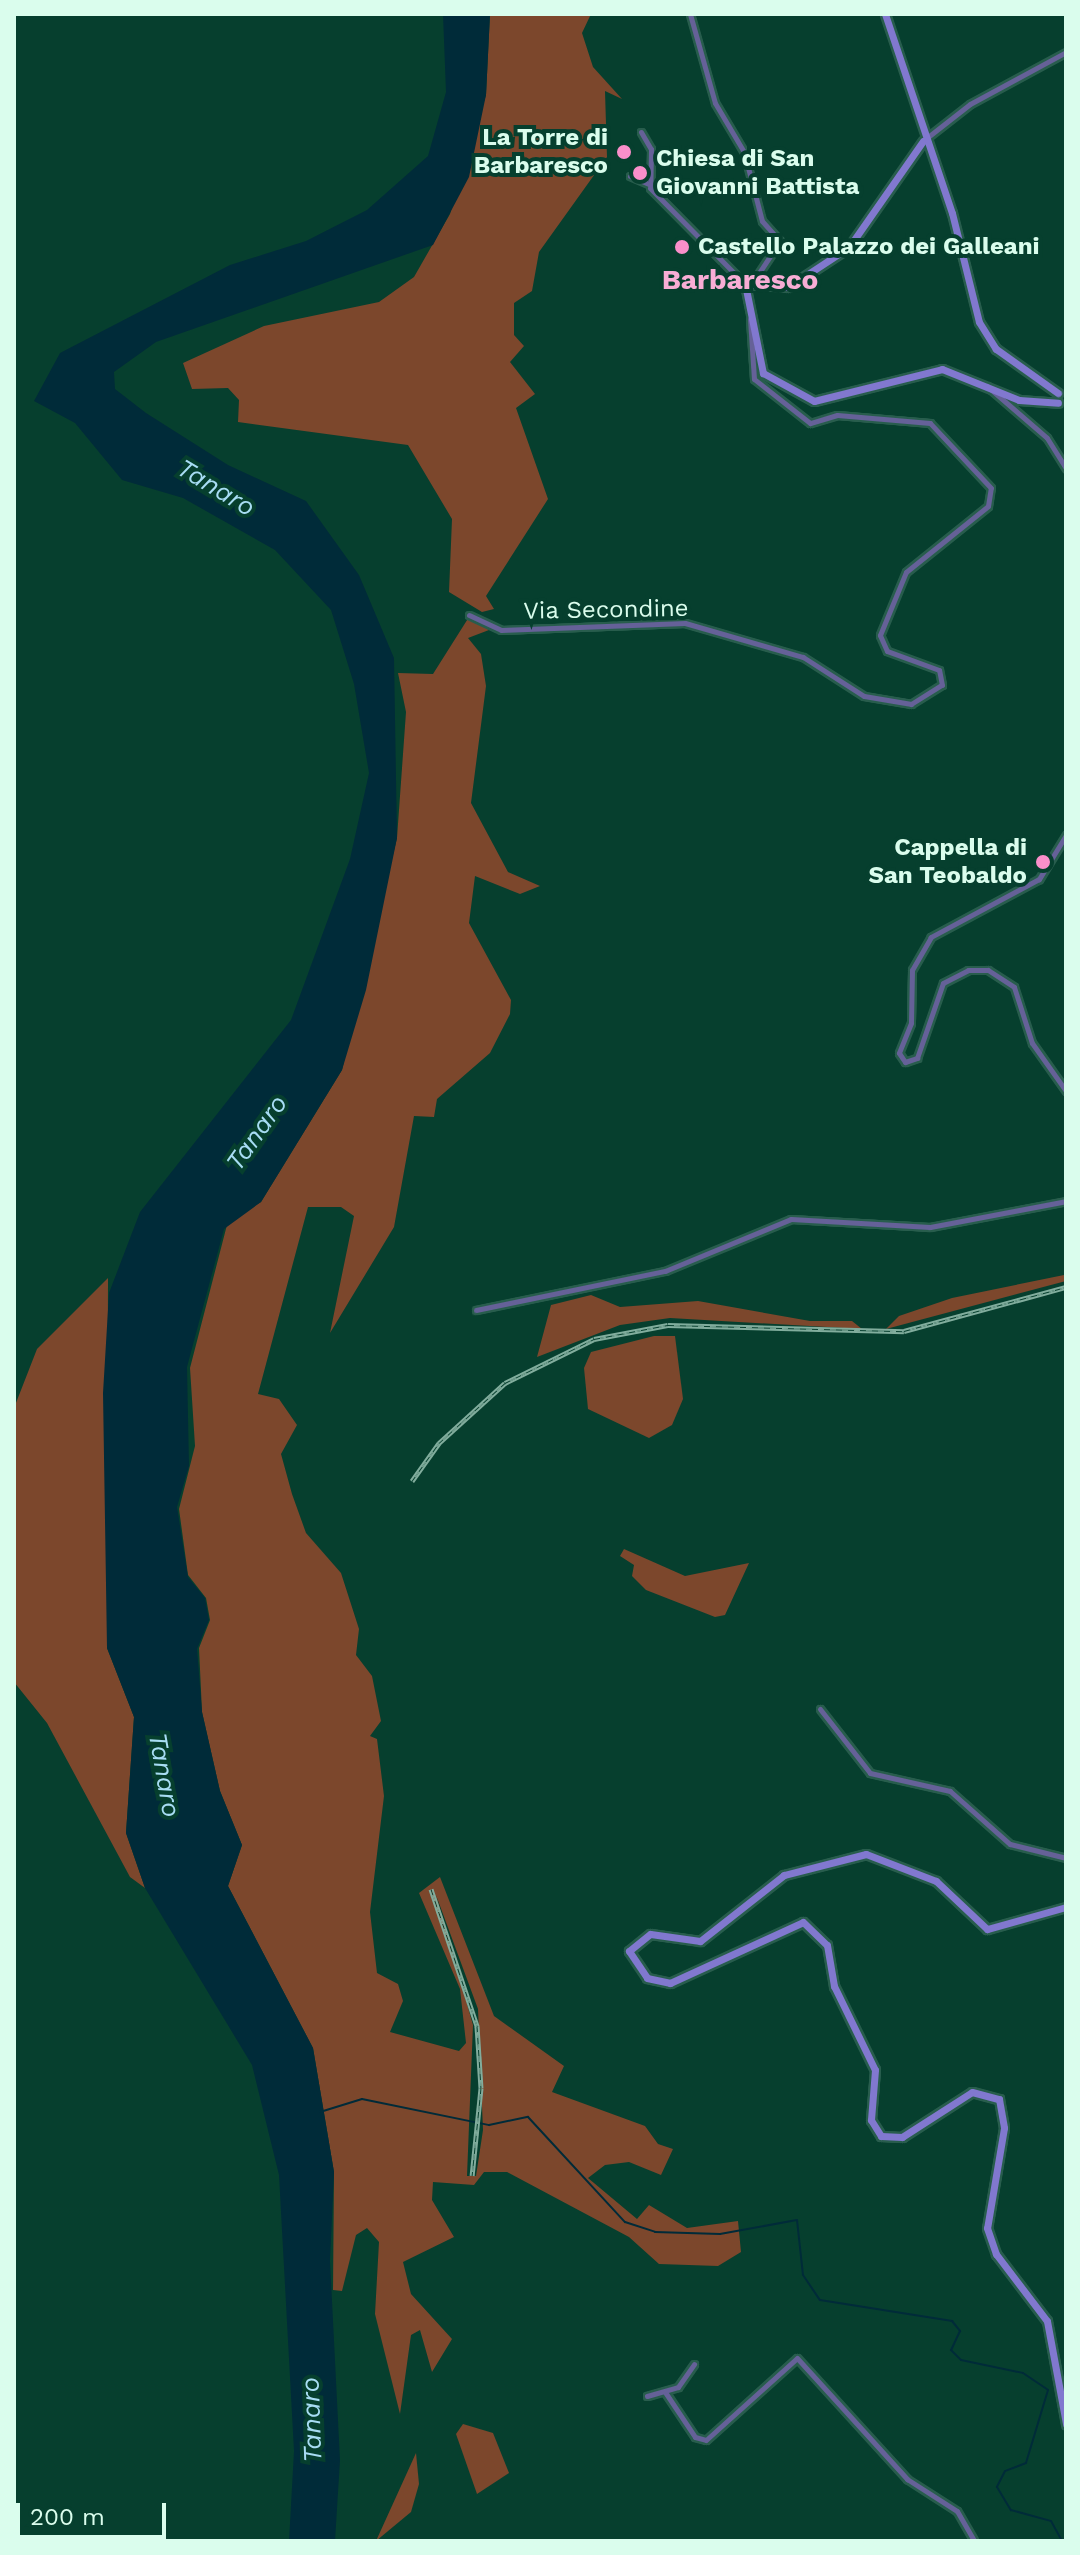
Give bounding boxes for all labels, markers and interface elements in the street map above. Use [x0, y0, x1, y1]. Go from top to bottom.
place label: La Torre di Barbaresco [474, 124, 608, 180]
marker: La Torre di Barbaresco [615, 143, 633, 161]
place label: Chiesa di San Giovanni Battista [656, 145, 859, 201]
marker: Chiesa di San Giovanni Battista [631, 164, 649, 182]
place label: Castello Palazzo dei Galleani [698, 233, 1040, 261]
marker: Castello Palazzo dei Galleani [673, 238, 691, 256]
district label: Barbaresco [662, 263, 818, 297]
water label: Tanaro [171, 453, 261, 523]
street label: Via Secondine [523, 594, 689, 626]
place label: Cappella di San Teobaldo [868, 834, 1027, 890]
marker: Cappella di San Teobaldo [1034, 853, 1052, 871]
water label: Tanaro [220, 1089, 294, 1177]
water label: Tanaro [141, 1730, 187, 1820]
water label: Tanaro [295, 2377, 329, 2463]
scale bar [20, 2487, 170, 2537]
text: 200 m [30, 2503, 105, 2531]

